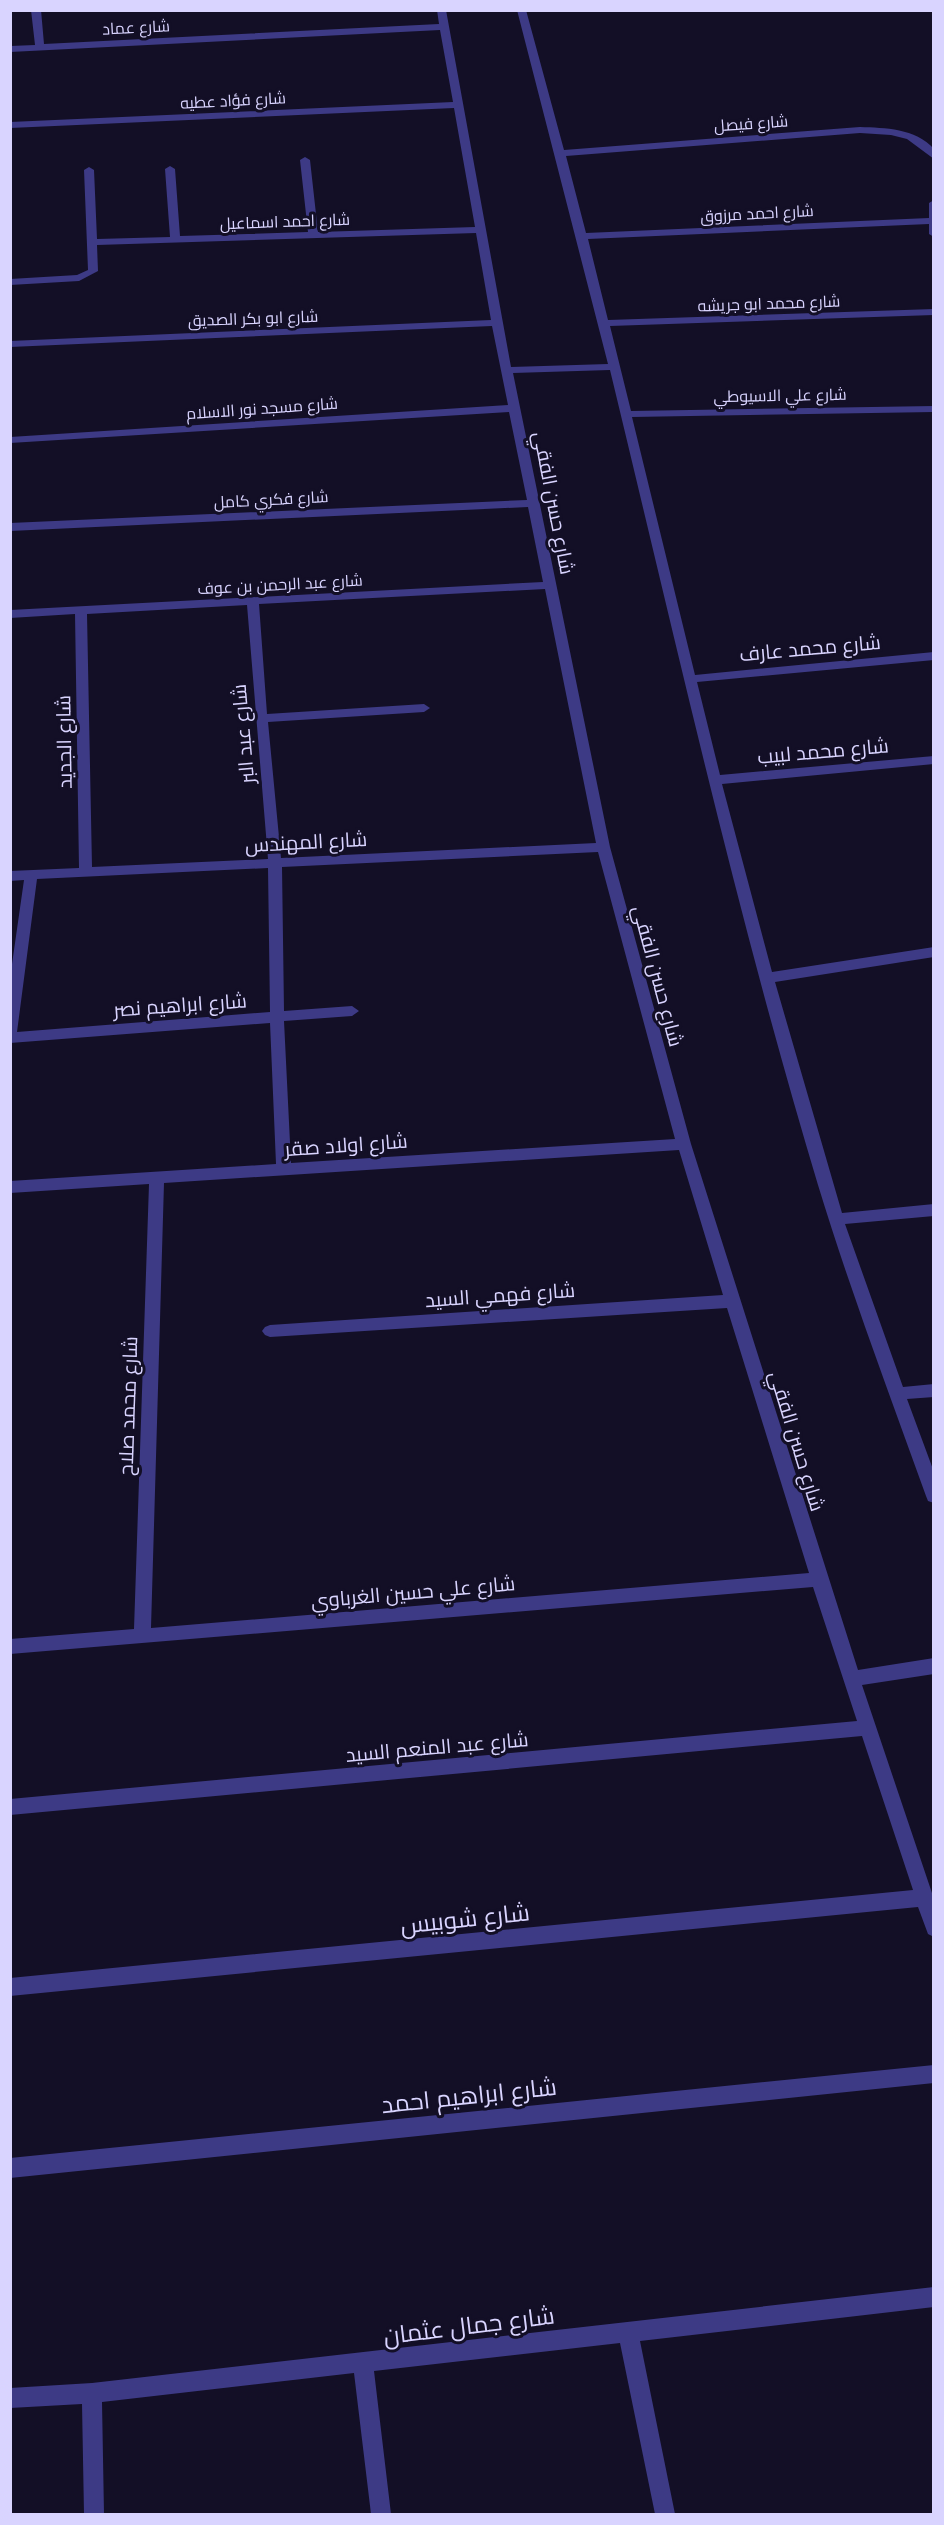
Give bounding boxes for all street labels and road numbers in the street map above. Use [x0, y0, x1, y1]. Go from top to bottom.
street label: شارع عماد [102, 14, 171, 41]
street label: شارع فؤاد عطيه [180, 86, 286, 115]
street label: شارع فيصل [713, 109, 789, 138]
street label: شارع احمد مرزوق [700, 199, 814, 228]
street label: شارع احمد اسماعيل [220, 208, 351, 235]
street label: شارع محمد ابو جريشه [697, 290, 841, 317]
street label: شارع ابو بكر الصديق [187, 305, 319, 332]
street label: شارع علي الاسيوطي [713, 383, 847, 410]
street label: شارع مسجد نور الاسلام [185, 392, 339, 425]
street label: شارع حسن الفقي [524, 429, 582, 577]
street label: شارع فكري كامل [213, 485, 329, 516]
street label: شارع عبد الرحمن بن عوف [197, 569, 363, 600]
street label: شارع محمد عارف [738, 628, 882, 668]
street label: شارع عبد البر [225, 683, 261, 786]
street label: شارع الجديد [49, 695, 79, 789]
street label: شارع محمد لبيب [756, 731, 890, 771]
street label: شارع المهندس [244, 825, 368, 859]
street label: شارع حسن الفقي [624, 902, 690, 1050]
street label: شارع ابراهيم نصر [111, 986, 248, 1024]
street label: شارع اولاد صقر [283, 1127, 408, 1163]
street label: شارع فهمي السيد [424, 1276, 576, 1316]
street label: شارع محمد صلاح [112, 1336, 144, 1476]
street label: شارع حسن الفقي [760, 1367, 832, 1515]
street label: شارع علي حسين الغرباوي [310, 1569, 517, 1617]
street label: شارع عبد المنعم السيد [344, 1725, 530, 1769]
street label: شارع شوبيس [399, 1894, 531, 1942]
street label: شارع ابراهيم احمد [379, 2069, 558, 2121]
street label: شارع جمال عثمان [381, 2298, 556, 2352]

